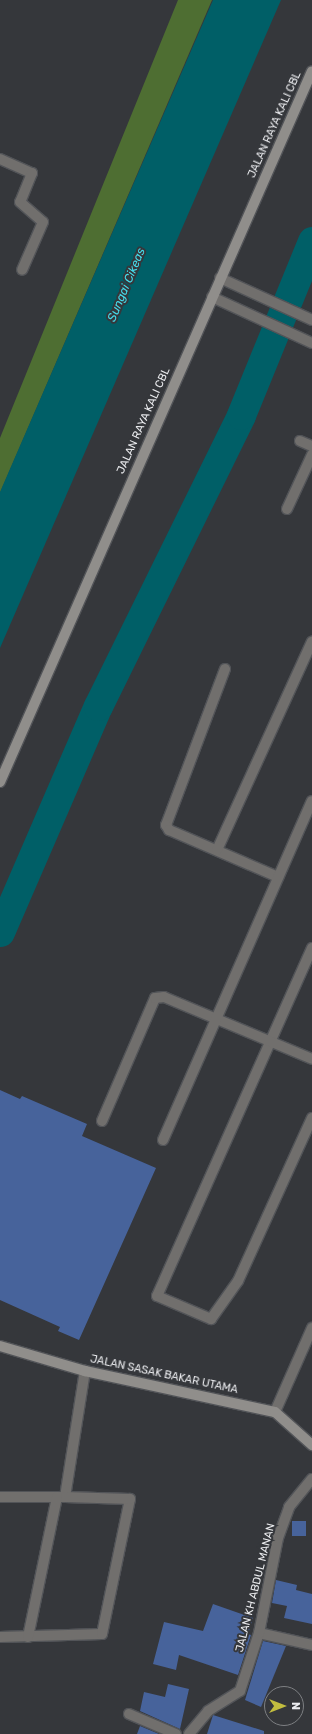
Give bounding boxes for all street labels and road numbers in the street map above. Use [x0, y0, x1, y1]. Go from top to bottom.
street label: JALAN RAYA KALI CBL [246, 70, 304, 180]
street label: JALAN RAYA KALI CBL [115, 366, 173, 476]
street label: JALAN SASAK BAKAR UTAMA [89, 1353, 239, 1397]
street label: JALAN KH ABDUL MANAN [234, 1522, 278, 1654]

